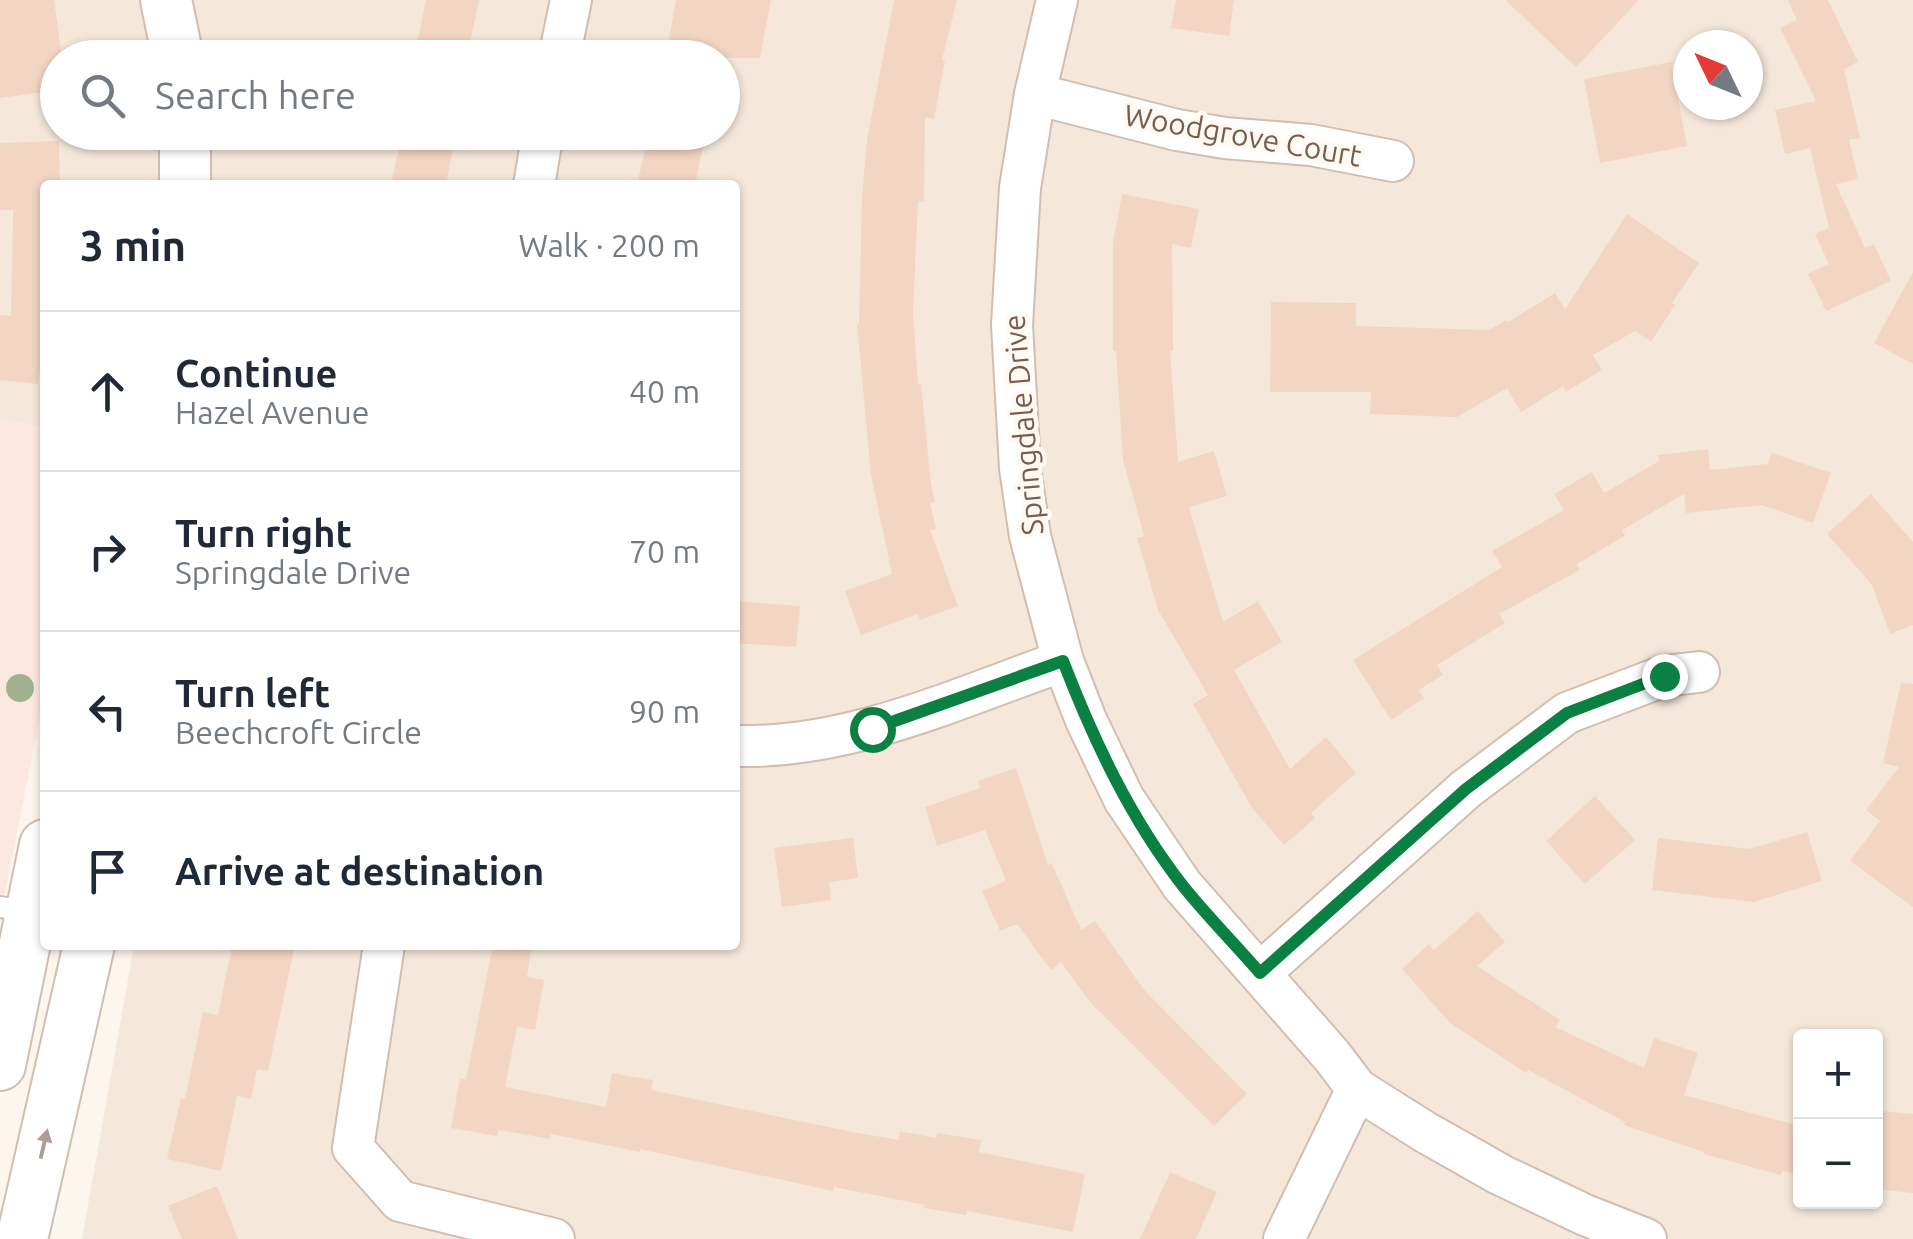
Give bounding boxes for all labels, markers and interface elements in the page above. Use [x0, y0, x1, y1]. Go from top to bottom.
north arrow [1673, 30, 1763, 120]
search box [40, 40, 740, 150]
icon: search [75, 68, 130, 123]
text: Search here [155, 74, 356, 116]
street label: Woodgrove Court [1122, 97, 1364, 173]
text: 3 min [80, 222, 186, 269]
text: Walk · 200 m [518, 227, 700, 263]
street label: Springdale Drive [996, 313, 1050, 537]
text: Continue [175, 352, 337, 394]
icon: ahead [80, 364, 135, 419]
text: 40 m [629, 373, 700, 409]
text: Hazel Avenue [175, 394, 369, 430]
text: Turn right [175, 512, 352, 554]
icon: right [80, 524, 135, 579]
text: 70 m [629, 533, 700, 569]
text: Springdale Drive [175, 554, 411, 590]
route end [1642, 654, 1688, 700]
text: Turn left [175, 672, 330, 714]
icon: left [80, 684, 135, 739]
text: 90 m [629, 693, 700, 729]
route start [850, 707, 896, 753]
text: Beechcroft Circle [175, 714, 422, 750]
icon: arrive [80, 844, 135, 899]
text: Arrive at destination [175, 850, 544, 892]
map controls [1793, 1029, 1883, 1209]
button: + [1793, 1029, 1883, 1119]
button: − [1793, 1119, 1883, 1209]
one-way arrow [37, 1128, 52, 1159]

